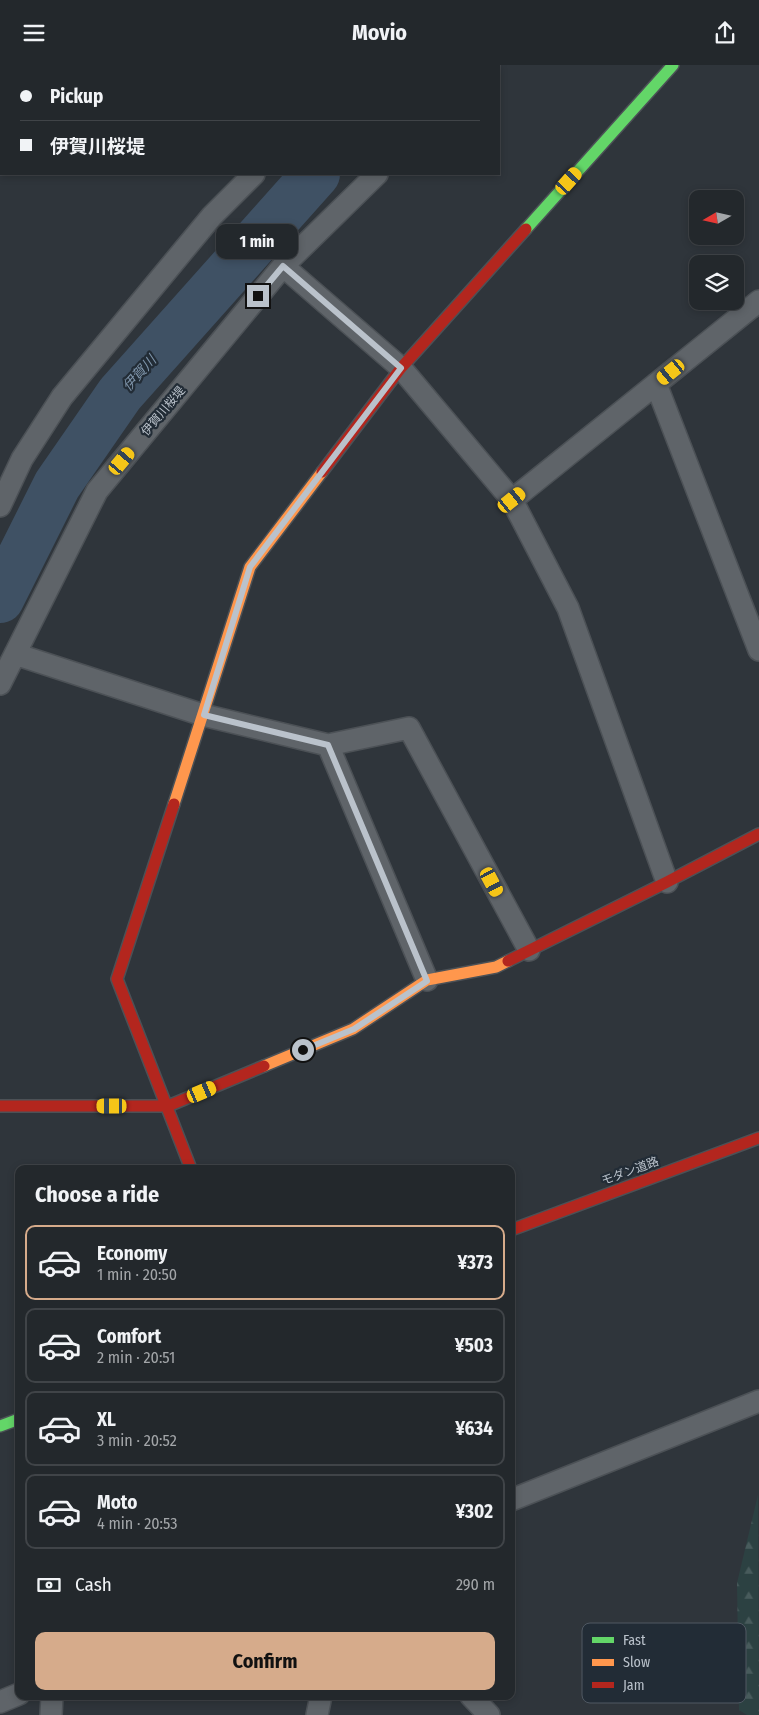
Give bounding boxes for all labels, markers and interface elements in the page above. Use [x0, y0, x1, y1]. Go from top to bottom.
icon: menu [20, 19, 48, 47]
text: Movio [352, 19, 407, 46]
icon: share [711, 19, 739, 47]
text: Pickup [50, 85, 103, 108]
text: 伊賀川桜堤 [50, 135, 145, 158]
car [553, 165, 584, 197]
north arrow [689, 190, 744, 245]
map controls [689, 190, 744, 310]
callout: 1 min [217, 223, 299, 259]
text: 1 min [240, 232, 274, 251]
button: layers [689, 255, 744, 310]
route end [247, 285, 269, 307]
water label: 伊賀川 [119, 351, 161, 395]
car [654, 357, 687, 387]
street label: 伊賀川桜堤 [138, 384, 188, 438]
car [106, 445, 137, 477]
car [495, 485, 528, 515]
car [478, 865, 505, 899]
route start [292, 1039, 314, 1061]
car [185, 1079, 218, 1105]
car [97, 1099, 127, 1114]
street label: モダン道路 [599, 1154, 661, 1188]
text: Choose a ride [35, 1181, 159, 1208]
icon: car [37, 1240, 82, 1285]
text: Economy [97, 1242, 167, 1265]
text: ¥373 [457, 1251, 493, 1274]
text: 1 min · 20:50 [97, 1265, 177, 1284]
icon: car [37, 1323, 82, 1368]
text: Comfort [97, 1325, 161, 1348]
text: ¥503 [455, 1334, 493, 1357]
text: 2 min · 20:51 [97, 1348, 175, 1367]
icon: car [37, 1406, 82, 1451]
text: XL [97, 1408, 116, 1431]
text: ¥634 [455, 1417, 493, 1440]
text: 3 min · 20:52 [97, 1431, 177, 1450]
icon: car [37, 1489, 82, 1534]
text: Moto [97, 1491, 137, 1514]
text: ¥302 [455, 1500, 493, 1523]
text: 4 min · 20:53 [97, 1514, 177, 1533]
icon: cash [35, 1571, 63, 1599]
text: Cash [75, 1573, 112, 1596]
text: 290 m [456, 1575, 495, 1594]
legend [582, 1623, 746, 1703]
button: Confirm [35, 1632, 495, 1690]
text: Fast [623, 1632, 646, 1649]
text: Slow [623, 1654, 650, 1671]
text: Jam [623, 1677, 644, 1694]

